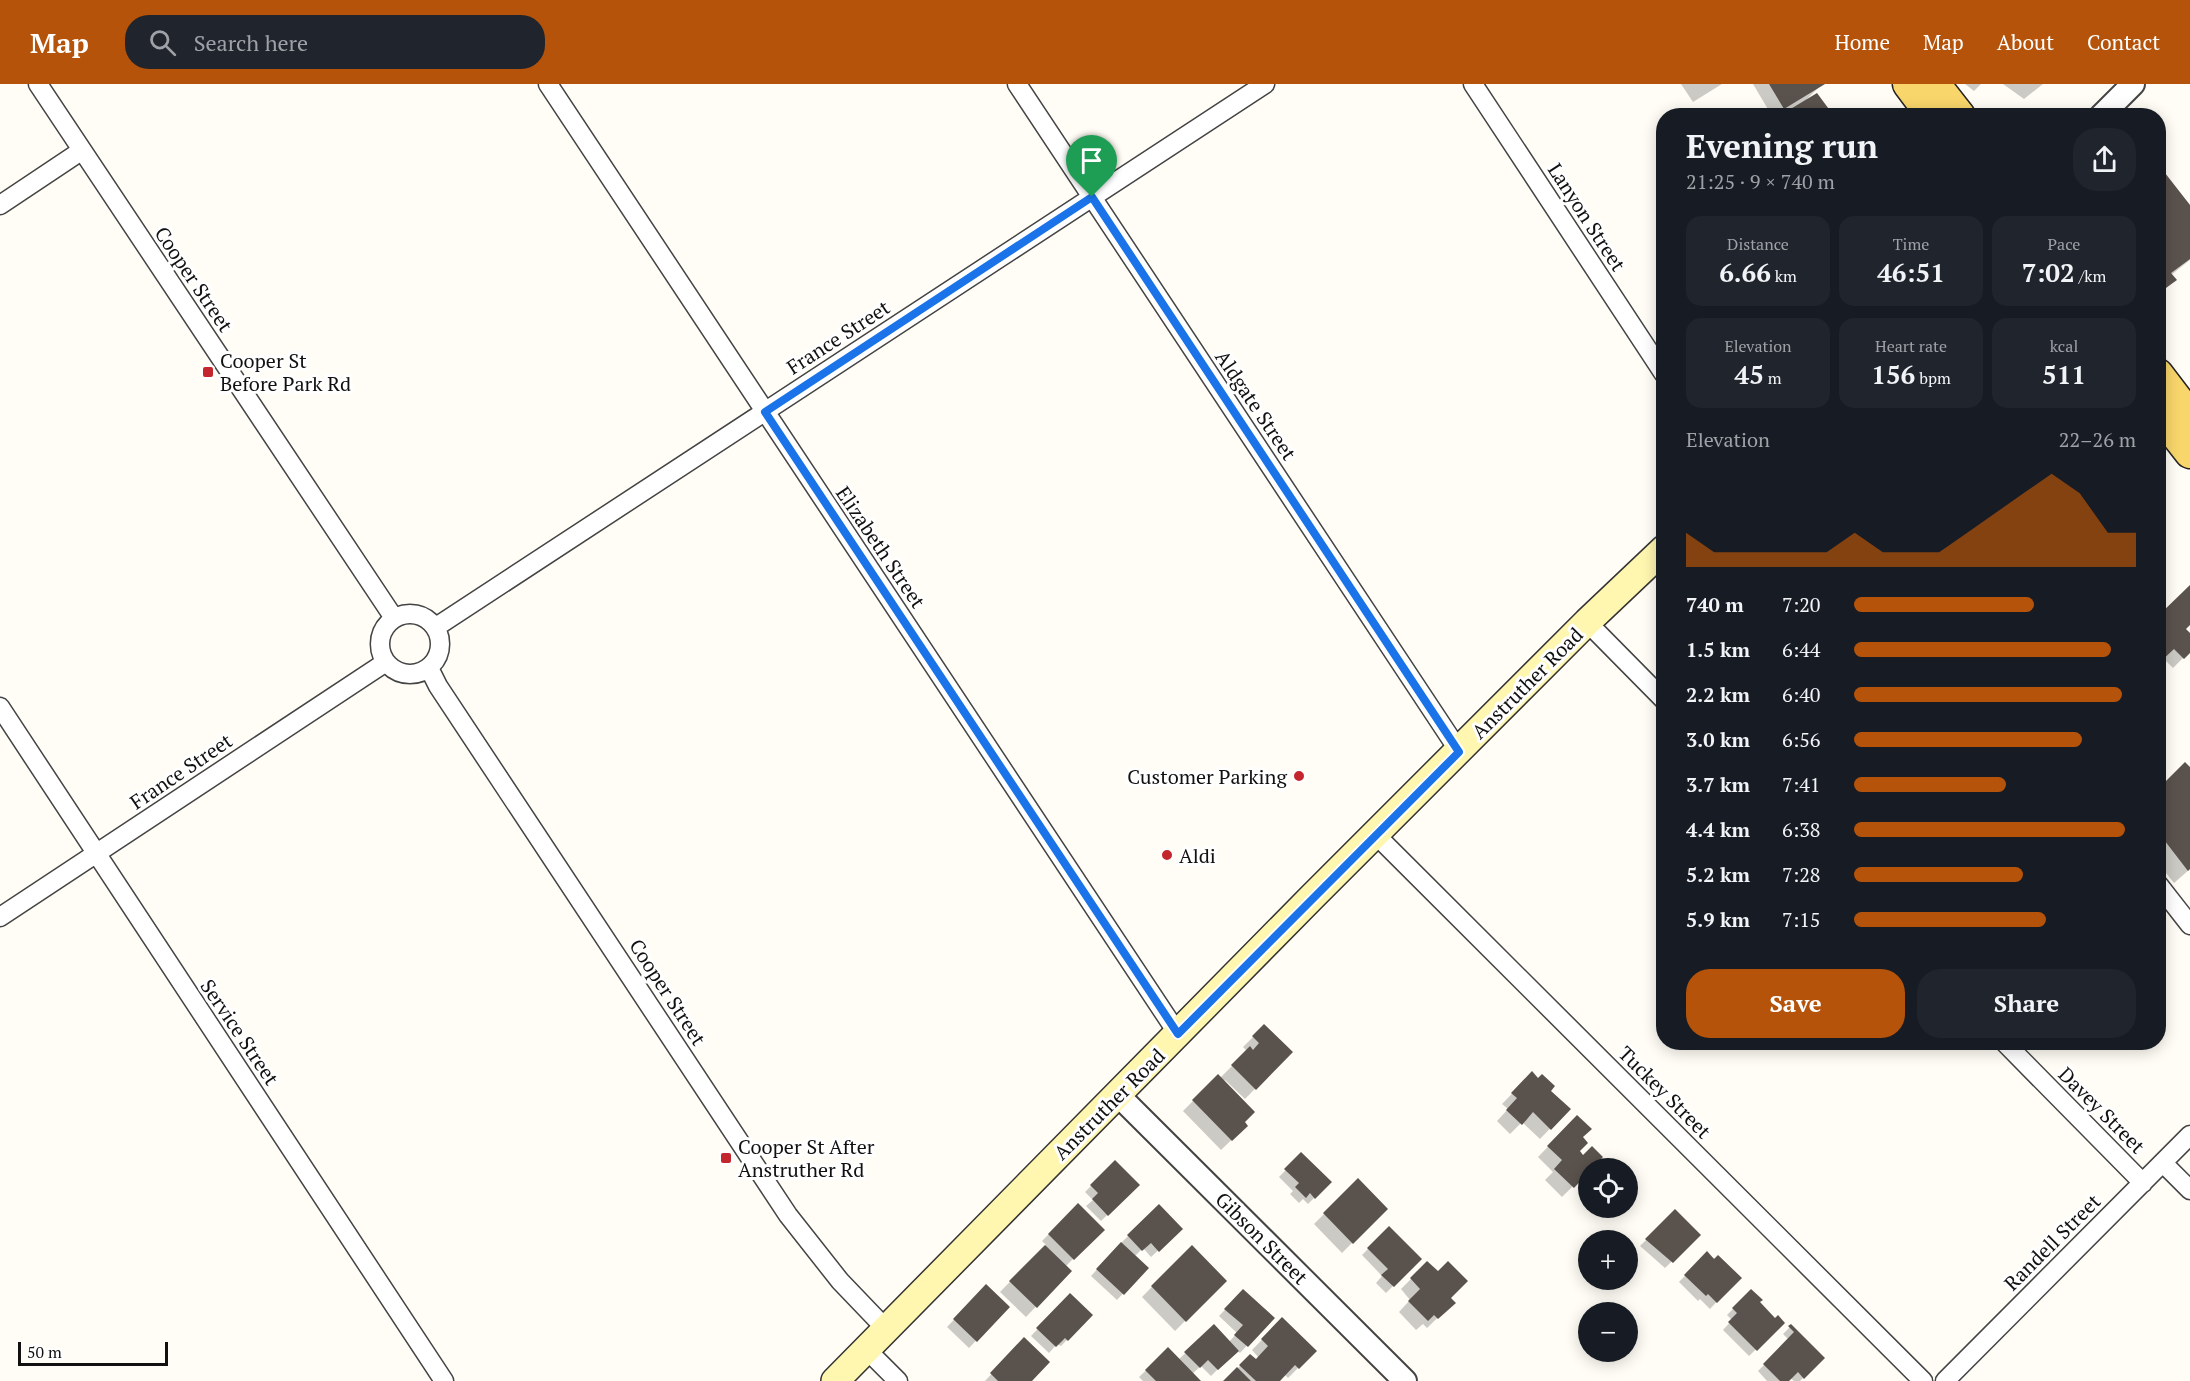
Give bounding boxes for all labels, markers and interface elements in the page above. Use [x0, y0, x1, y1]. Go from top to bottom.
search box [125, 15, 545, 69]
text: Map [30, 24, 89, 61]
icon: search [146, 26, 179, 59]
text: Search here [194, 28, 308, 57]
text: Home [1834, 28, 1890, 56]
text: Map [1923, 28, 1964, 56]
text: About [1997, 28, 2054, 56]
text: Contact [2087, 28, 2160, 56]
text: Evening run [1686, 124, 1878, 167]
button: share [2073, 128, 2136, 191]
pin [1066, 135, 1117, 197]
icon: arrive [1075, 144, 1108, 177]
street label: Lanyon Street [1542, 158, 1632, 277]
text: 21:25 · 9 × 740 m [1686, 168, 1835, 195]
street label: Cooper Street [149, 221, 240, 338]
text: Distance [1727, 233, 1789, 255]
text: Time [1893, 233, 1929, 255]
text: Pace [2048, 233, 2080, 255]
text: 6.66 [1719, 255, 1771, 289]
text: 46:51 [1877, 255, 1945, 289]
text: 7:02 [2022, 255, 2075, 289]
text: km [1771, 265, 1797, 287]
text: /km [2075, 265, 2106, 287]
street label: France Street [781, 293, 895, 380]
text: Elevation [1724, 335, 1792, 357]
text: Heart rate [1875, 335, 1947, 357]
text: kcal [2050, 335, 2078, 357]
street label: Aldgate Street [1209, 345, 1303, 466]
place label: Cooper St Before Park Rd [220, 347, 351, 397]
text: 45 [1734, 357, 1764, 391]
text: 156 [1871, 357, 1915, 391]
text: 511 [2042, 357, 2086, 391]
marker: Cooper St Before Park Rd [201, 365, 215, 379]
text: m [1764, 367, 1782, 389]
text: bpm [1915, 367, 1951, 389]
text: Elevation [1686, 426, 1770, 453]
text: 22–26 m [2059, 426, 2136, 453]
street label: Elizabeth Street [830, 481, 932, 614]
text: 740 m [1686, 591, 1744, 618]
text: 7:20 [1782, 591, 1821, 618]
street label: Anstruther Road [1465, 621, 1589, 745]
text: 1.5 km [1686, 636, 1750, 663]
text: 6:44 [1782, 636, 1821, 663]
text: 2.2 km [1686, 681, 1750, 708]
text: 6:40 [1782, 681, 1821, 708]
text: 3.0 km [1686, 726, 1750, 753]
text: 6:56 [1782, 726, 1821, 753]
street label: France Street [125, 727, 238, 815]
place label: Customer Parking [1127, 763, 1287, 790]
marker: Customer Parking [1292, 769, 1306, 783]
text: 3.7 km [1686, 771, 1750, 798]
text: 7:41 [1782, 771, 1821, 798]
text: 4.4 km [1686, 816, 1750, 843]
text: 6:38 [1782, 816, 1821, 843]
place label: Aldi [1179, 842, 1216, 869]
marker: Aldi [1160, 848, 1174, 862]
text: 5.2 km [1686, 861, 1750, 888]
text: 7:28 [1782, 861, 1821, 888]
text: 5.9 km [1686, 906, 1750, 933]
text: 7:15 [1782, 906, 1821, 933]
street label: Cooper Street [624, 934, 713, 1051]
button: Save [1686, 969, 1905, 1038]
button: Share [1917, 969, 2136, 1038]
street label: Service Street [195, 974, 286, 1091]
street label: Tuckey Street [1613, 1040, 1718, 1145]
street label: Anstruther Road [1047, 1042, 1171, 1166]
street label: Davey Street [2053, 1061, 2152, 1160]
place label: Cooper St After Anstruther Rd [738, 1133, 875, 1183]
marker: Cooper St After Anstruther Rd [719, 1151, 733, 1165]
map controls [1578, 1158, 1638, 1362]
button: locate [1578, 1158, 1638, 1218]
street label: Gibson Street [1210, 1186, 1315, 1291]
street label: Randell Street [1998, 1187, 2107, 1296]
button: + [1578, 1230, 1638, 1290]
button: − [1578, 1302, 1638, 1362]
scale bar [18, 1339, 168, 1366]
text: 50 m [27, 1341, 62, 1363]

